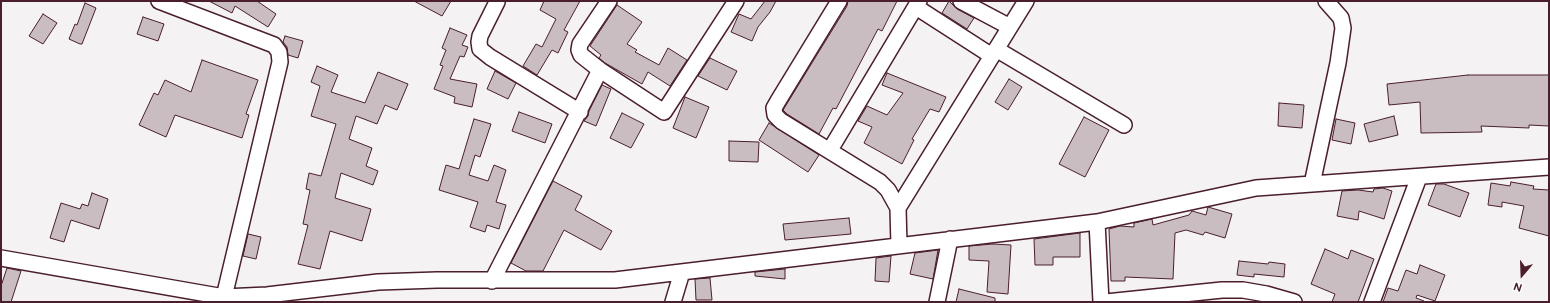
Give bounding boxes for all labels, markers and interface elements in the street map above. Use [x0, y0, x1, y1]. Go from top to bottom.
north arrow [1502, 255, 1542, 295]
text: N [1512, 279, 1524, 294]

